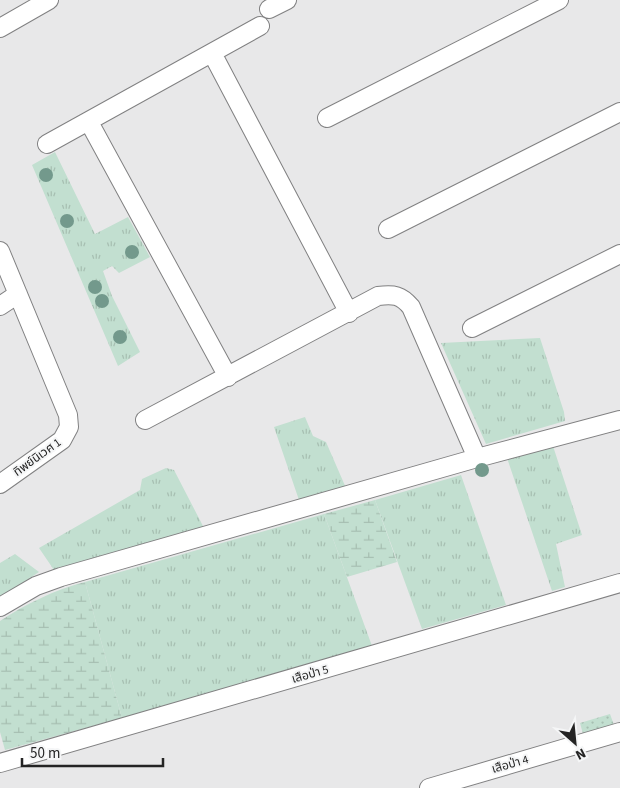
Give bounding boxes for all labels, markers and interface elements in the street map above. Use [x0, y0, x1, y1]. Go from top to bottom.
street label: ทิพย์นิเวศ 1 [10, 434, 65, 481]
street label: เสือป่า 5 [290, 661, 331, 688]
north arrow [550, 718, 600, 768]
scale bar [22, 736, 164, 768]
text: 50 m [30, 743, 60, 764]
text: N [572, 743, 589, 765]
street label: เสือป่า 4 [490, 751, 531, 778]

